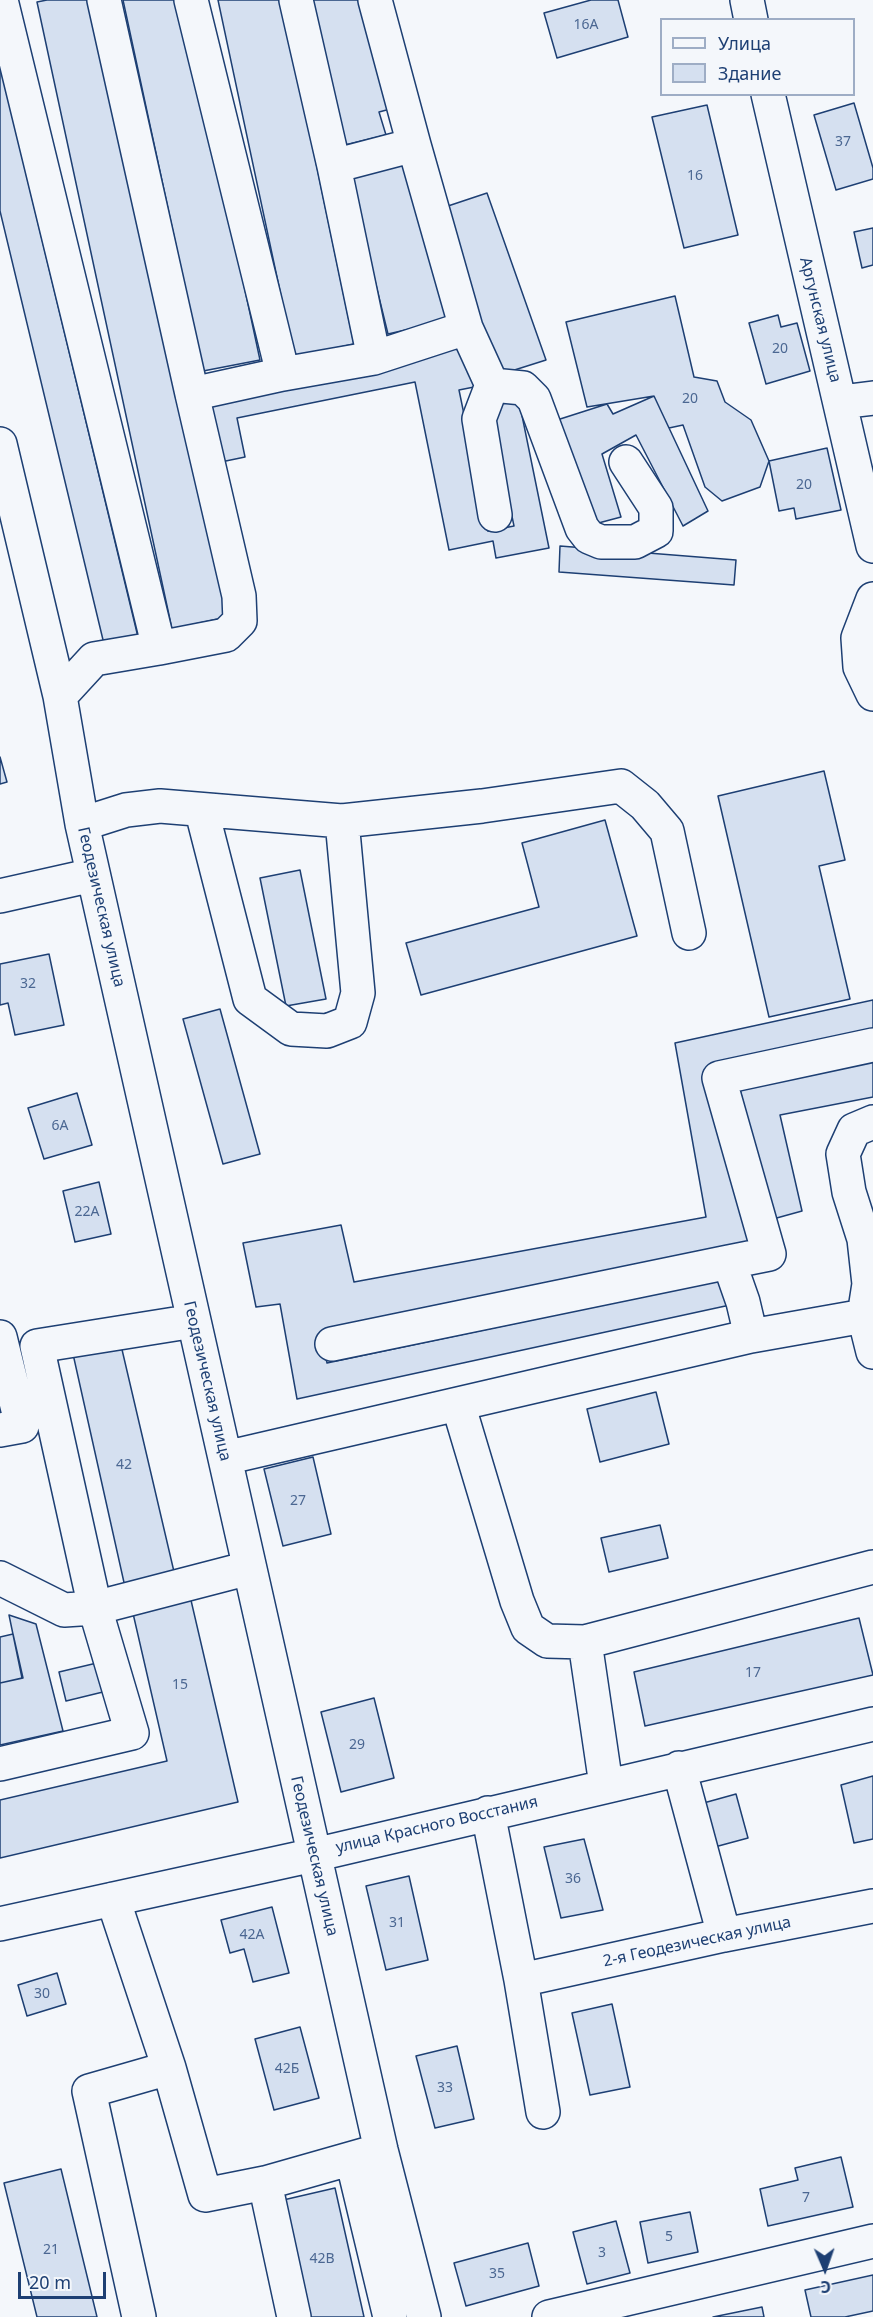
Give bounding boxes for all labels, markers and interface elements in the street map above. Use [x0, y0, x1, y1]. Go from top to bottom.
house number: 16А [574, 17, 598, 33]
legend [660, 18, 855, 96]
text: Улица [718, 31, 771, 55]
text: Здание [718, 61, 781, 85]
house number: 37 [835, 134, 851, 150]
house number: 16 [687, 168, 703, 184]
street label: Аргунская улица [795, 255, 845, 385]
house number: 20 [772, 341, 788, 357]
house number: 20 [682, 391, 698, 407]
house number: 20 [796, 477, 812, 493]
street label: Геодезическая улица [73, 825, 129, 989]
house number: 32 [20, 976, 36, 992]
house number: 6А [52, 1118, 68, 1134]
house number: 22А [75, 1204, 99, 1220]
street label: Геодезическая улица [179, 1299, 235, 1463]
house number: 42 [116, 1457, 132, 1473]
house number: 27 [290, 1493, 306, 1509]
house number: 17 [745, 1665, 761, 1681]
house number: 15 [172, 1677, 188, 1693]
house number: 29 [349, 1737, 365, 1753]
street label: Геодезическая улица [286, 1774, 342, 1938]
street label: улица Красного Восстания [334, 1792, 540, 1858]
house number: 36 [565, 1871, 581, 1887]
street label: 2-я Геодезическая улица [601, 1913, 793, 1971]
house number: 31 [389, 1915, 405, 1931]
house number: 42А [240, 1927, 264, 1943]
house number: 30 [34, 1986, 50, 2002]
house number: 42Б [275, 2061, 299, 2077]
house number: 33 [437, 2080, 453, 2096]
house number: 7 [802, 2190, 810, 2206]
house number: 5 [665, 2229, 673, 2245]
north arrow [795, 2239, 855, 2299]
house number: 21 [43, 2242, 59, 2258]
house number: 3 [598, 2245, 606, 2261]
house number: 42В [309, 2251, 335, 2267]
scale bar [21, 2260, 110, 2298]
house number: 35 [489, 2266, 505, 2282]
text: 20 m [29, 2270, 71, 2294]
text: С [820, 2276, 831, 2298]

